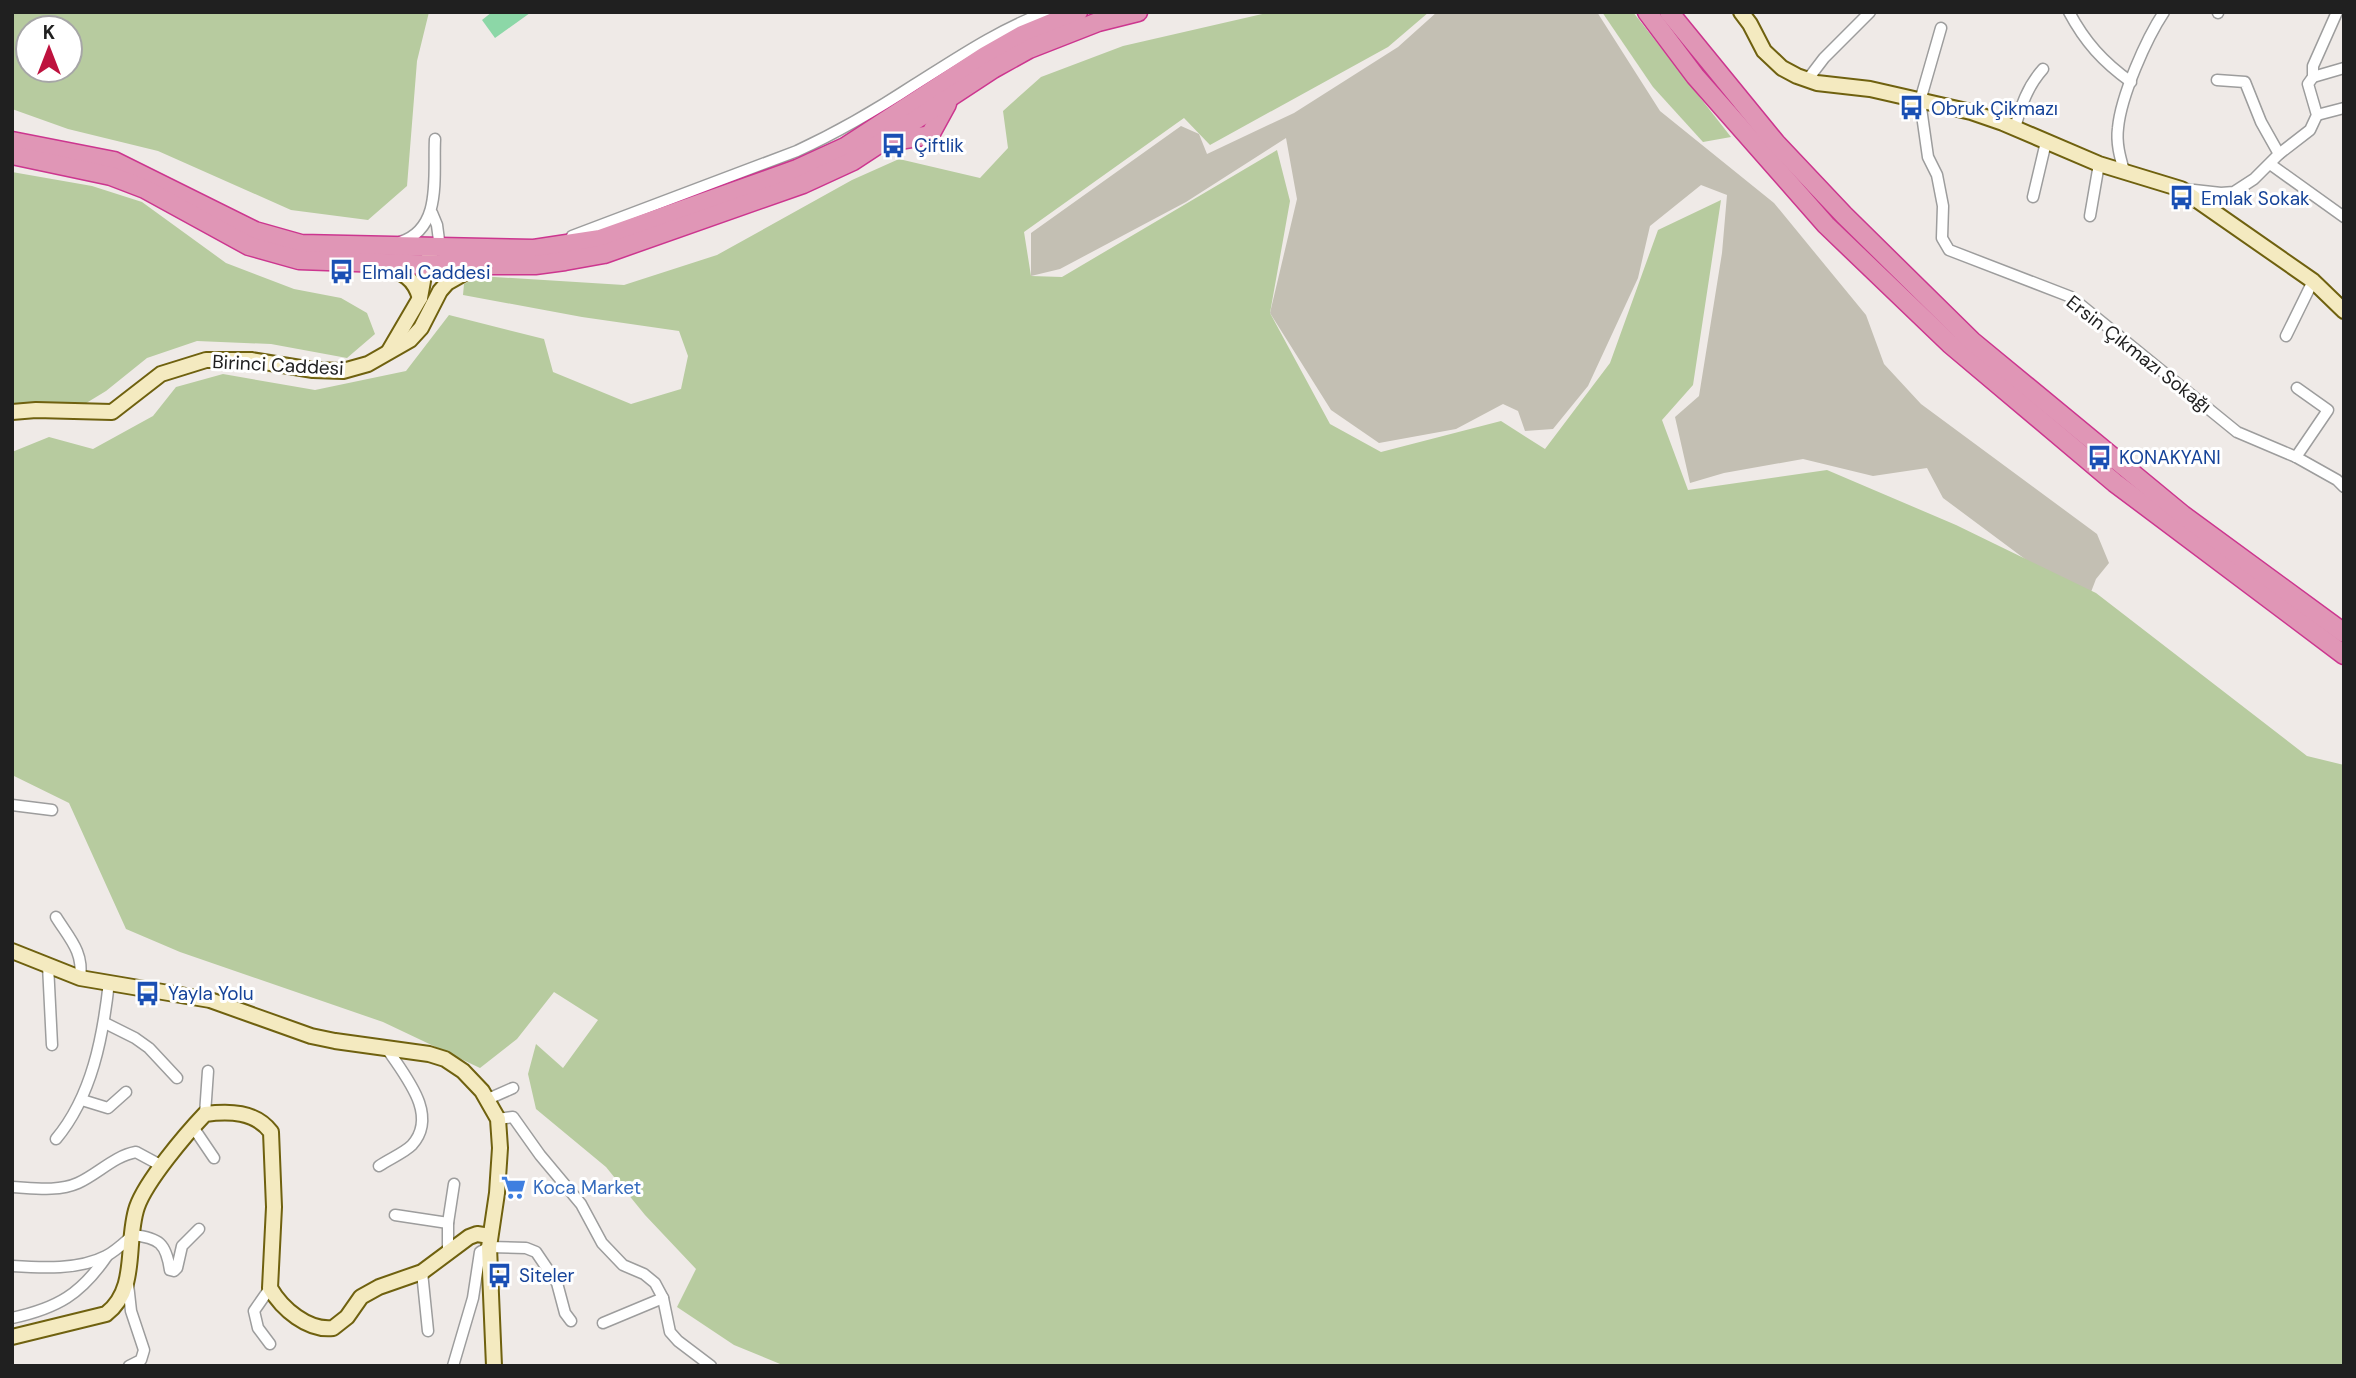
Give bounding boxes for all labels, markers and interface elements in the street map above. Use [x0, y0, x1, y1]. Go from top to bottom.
north arrow [14, 14, 84, 84]
text: K [43, 20, 55, 45]
bus stop icon: Obruk Çikmazı [1897, 94, 1925, 122]
place label: Obruk Çikmazı [1931, 96, 2058, 121]
bus stop icon: Çi̇ftli̇k [880, 131, 908, 159]
place label: Çi̇ftli̇k [914, 133, 964, 158]
bus stop icon: Emlak Sokak [2167, 184, 2195, 212]
place label: Emlak Sokak [2201, 186, 2310, 211]
bus stop icon: Elmalı Caddesi [328, 258, 356, 286]
place label: Elmalı Caddesi [362, 260, 490, 285]
street label: Ersin Çıkmazı Sokağı [2061, 290, 2217, 418]
street label: Birinci Caddesi [212, 349, 344, 381]
bus stop icon: KONAKYANI [2085, 443, 2113, 471]
place label: KONAKYANI [2119, 445, 2221, 470]
bus stop icon: Yayla Yolu [134, 979, 162, 1007]
place label: Yayla Yolu [168, 981, 254, 1006]
supermarket icon: Koca Market [499, 1173, 527, 1201]
place label: Koca Market [533, 1175, 641, 1200]
bus stop icon: Siteler [485, 1261, 513, 1289]
place label: Siteler [519, 1263, 575, 1288]

